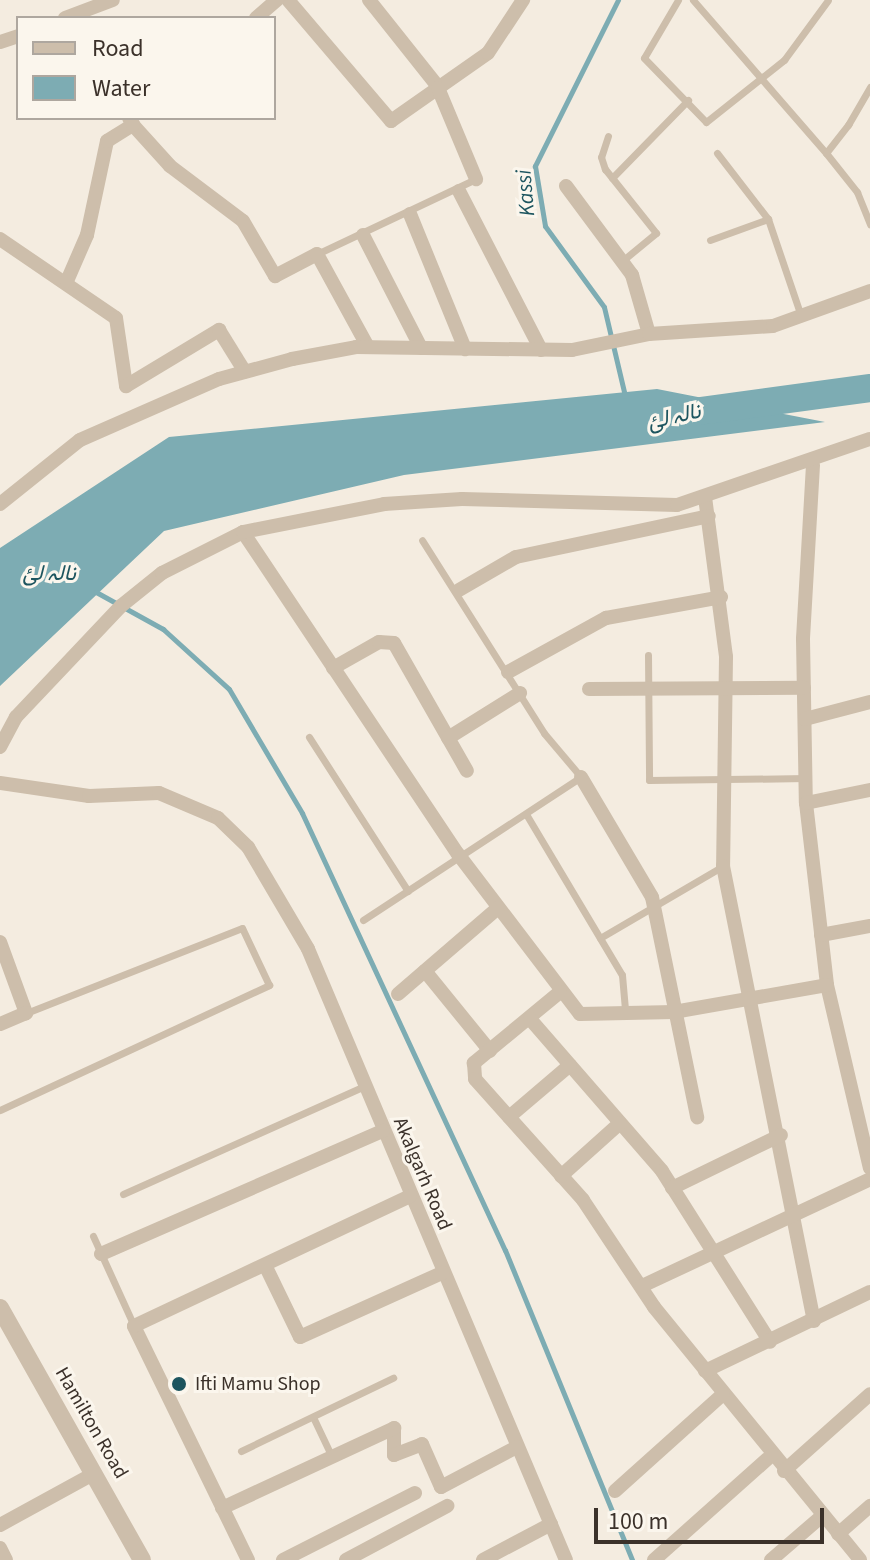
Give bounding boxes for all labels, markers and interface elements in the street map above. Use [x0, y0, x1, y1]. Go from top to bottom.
legend [16, 16, 276, 120]
text: Road [92, 31, 144, 66]
text: Water [92, 71, 150, 106]
water label: Kassi [511, 169, 541, 217]
water label: نالہ لئ [645, 398, 703, 436]
water label: نالہ لئ [22, 561, 76, 587]
street label: Akalgarh Road [387, 1114, 457, 1234]
street label: Hamilton Road [49, 1363, 133, 1483]
place label: Ifti Mamu Shop [195, 1372, 321, 1396]
marker: Ifti Mamu Shop [170, 1375, 188, 1393]
scale bar [598, 1492, 828, 1542]
text: 100 m [608, 1504, 668, 1539]

